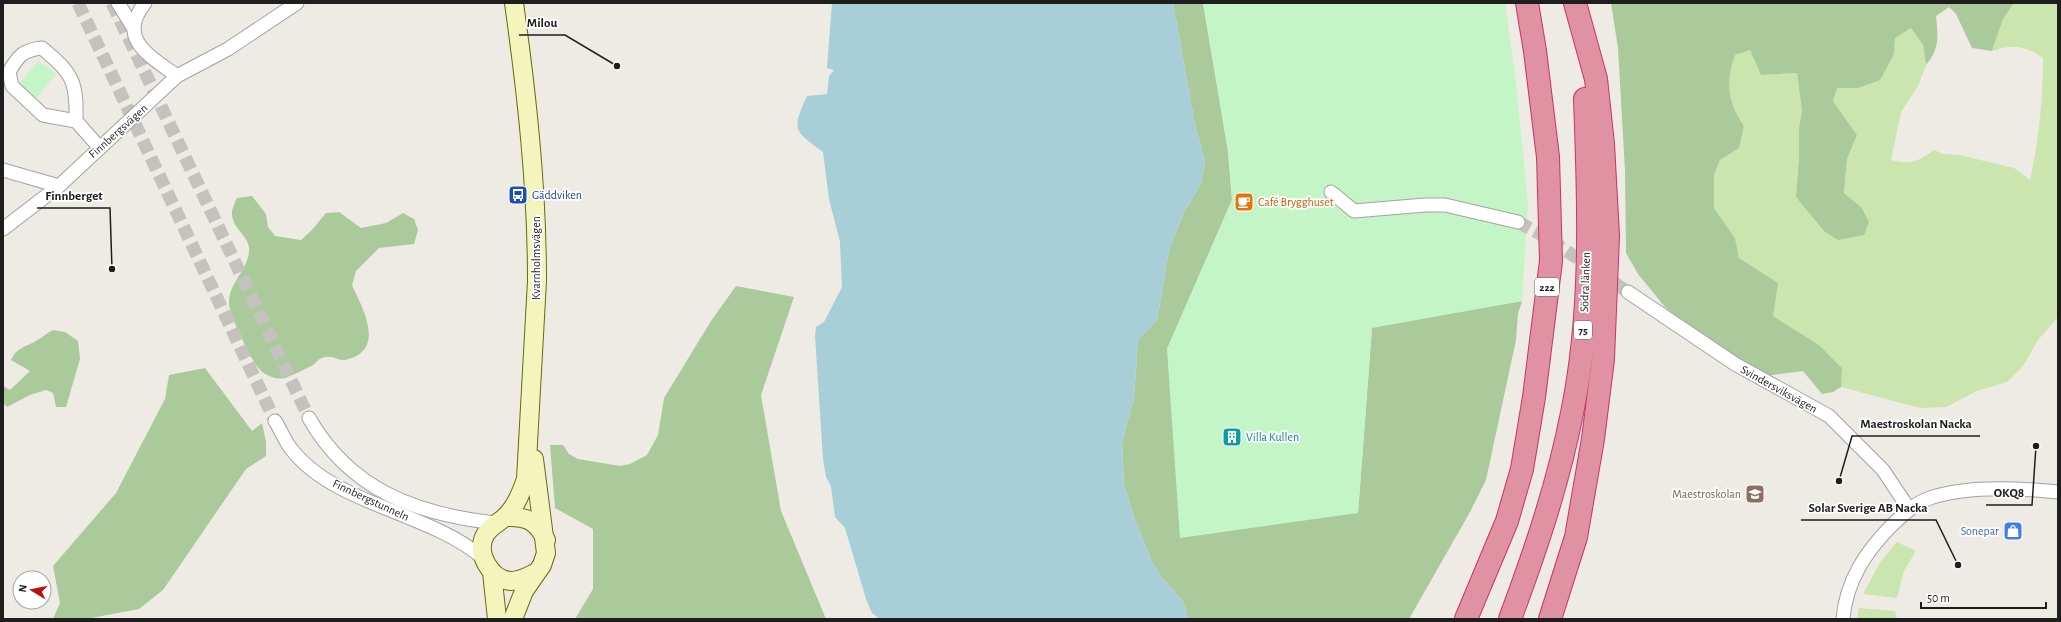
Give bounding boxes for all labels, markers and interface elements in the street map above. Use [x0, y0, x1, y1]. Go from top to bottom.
callout: Milou [519, 10, 565, 35]
text: Milou [527, 17, 557, 30]
street label: Finnbergsvägen [86, 102, 150, 160]
callout: Finnberget [37, 183, 110, 208]
bus stop icon: Gäddviken [507, 184, 529, 206]
place label: Gäddviken [532, 189, 582, 201]
text: Finnberget [45, 190, 103, 203]
cafe icon: Café Brygghuset [1233, 191, 1255, 213]
place label: Café Brygghuset [1258, 196, 1334, 209]
street label: Kvarnholmsvägen [530, 216, 542, 300]
street label: Södra länken [1578, 252, 1592, 312]
road number: 222 [1535, 278, 1559, 296]
road number: 75 [1574, 321, 1592, 339]
street label: Svindersviksvägen [1739, 363, 1819, 415]
callout: Maestroskolan Nacka [1852, 411, 1980, 436]
text: Maestroskolan Nacka [1860, 418, 1972, 431]
building icon: Villa Kullen [1221, 426, 1243, 448]
place label: Villa Kullen [1246, 431, 1299, 443]
street label: Finnbergstunneln [331, 477, 411, 523]
callout: OKQ8 [1986, 480, 2032, 505]
school or university icon: Maestroskolan [1744, 483, 1766, 505]
text: OKQ8 [1994, 487, 2024, 500]
place label: Maestroskolan [1672, 488, 1741, 500]
callout: Solar Sverige AB Nacka [1801, 495, 1936, 520]
text: Solar Sverige AB Nacka [1808, 502, 1928, 515]
shop icon: Sonepar [2002, 520, 2024, 542]
place label: Sonepar [1961, 525, 1999, 537]
north arrow [12, 570, 52, 610]
text: N [17, 584, 29, 593]
scale bar [1921, 584, 2046, 610]
text: 50 m [1927, 592, 1950, 604]

